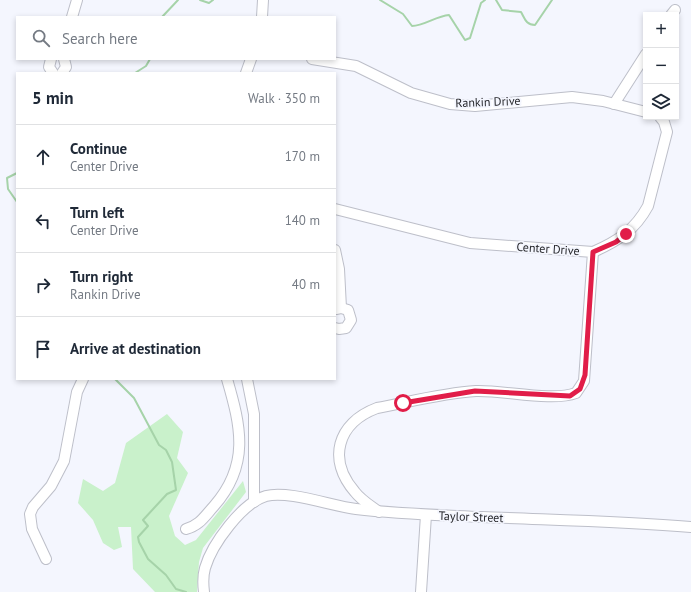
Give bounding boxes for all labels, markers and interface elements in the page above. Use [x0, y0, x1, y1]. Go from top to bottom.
map controls [643, 12, 679, 120]
button: + [643, 12, 679, 48]
search box [16, 16, 336, 60]
icon: search [30, 27, 52, 49]
text: Search here [62, 29, 138, 48]
button: − [643, 48, 679, 84]
button: layers [643, 84, 679, 120]
text: 5 min [32, 87, 73, 109]
text: Walk · 350 m [248, 90, 320, 107]
street label: Rankin Drive [455, 93, 521, 110]
text: Continue [70, 139, 127, 158]
icon: ahead [32, 146, 54, 168]
text: 170 m [285, 148, 320, 165]
text: Center Drive [70, 158, 139, 175]
text: Turn left [70, 203, 124, 222]
icon: left [32, 210, 54, 232]
text: 140 m [285, 212, 320, 229]
text: Center Drive [70, 222, 139, 239]
route end [617, 225, 635, 243]
street label: Center Drive [516, 239, 580, 258]
text: Turn right [70, 267, 133, 286]
icon: right [32, 274, 54, 296]
text: 40 m [292, 276, 320, 293]
text: Rankin Drive [70, 286, 141, 303]
icon: arrive [32, 338, 54, 360]
text: Arrive at destination [70, 339, 201, 358]
route start [394, 394, 412, 412]
street label: Taylor Street [438, 508, 504, 525]

